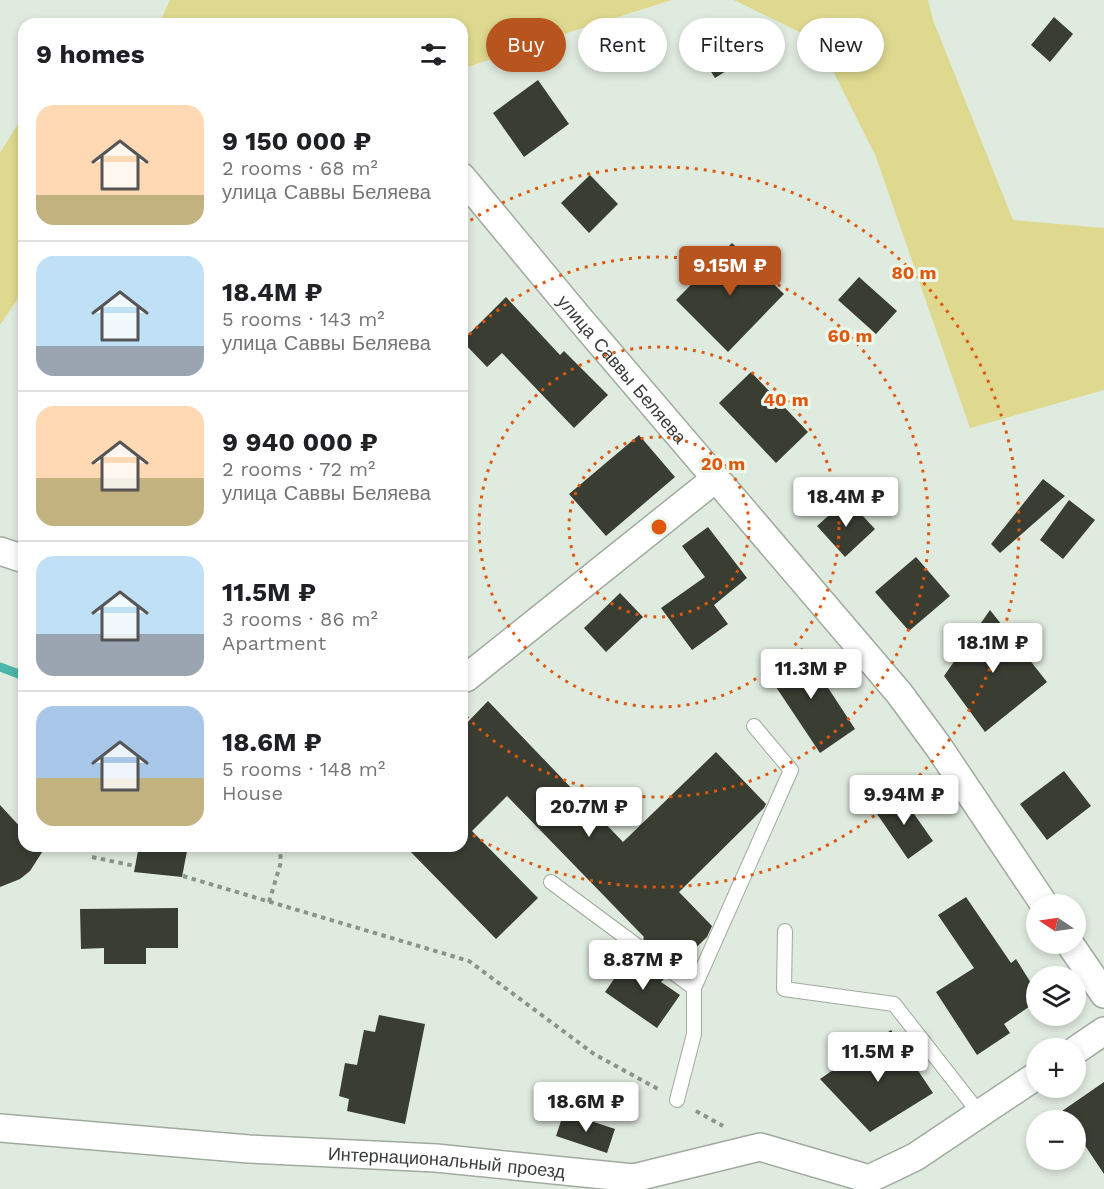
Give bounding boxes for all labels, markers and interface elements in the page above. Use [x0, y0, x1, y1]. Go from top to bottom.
chip: Buy [486, 18, 566, 72]
chip: Rent [578, 18, 667, 72]
chip: Filters [679, 18, 785, 72]
chip: New [797, 18, 884, 72]
icon: filters [417, 38, 450, 71]
text: 9 homes [36, 39, 145, 69]
text: 9 150 000 ₽ [222, 126, 371, 156]
icon: home [84, 129, 156, 201]
text: 2 rooms · 68 m² [222, 156, 378, 180]
text: улица Саввы Беляева [222, 180, 431, 204]
pin: 9.15M ₽ [675, 246, 785, 297]
text: 9.15M ₽ [693, 253, 767, 277]
text: 80 m [892, 262, 936, 283]
text: 18.4M ₽ [222, 277, 323, 307]
icon: home [84, 280, 156, 352]
street label: улица Саввы Беляева [554, 290, 692, 448]
text: 5 rooms · 143 m² [222, 307, 385, 331]
text: 60 m [828, 325, 872, 346]
text: улица Саввы Беляева [222, 331, 431, 355]
text: 40 m [763, 389, 809, 410]
text: 9 940 000 ₽ [222, 427, 378, 457]
icon: home [84, 430, 156, 502]
text: 20 m [701, 453, 745, 474]
text: 2 rooms · 72 m² [222, 457, 375, 481]
pin: 18.4M ₽ [791, 477, 901, 528]
text: улица Саввы Беляева [222, 481, 431, 505]
text: 18.4M ₽ [807, 484, 885, 508]
centre of rings [649, 517, 669, 537]
text: 11.5M ₽ [222, 577, 316, 607]
icon: home [84, 580, 156, 652]
text: 3 rooms · 86 m² [222, 607, 378, 631]
pin: 18.1M ₽ [938, 623, 1048, 674]
text: 18.1M ₽ [957, 630, 1029, 654]
text: Apartment [222, 631, 326, 655]
pin: 11.3M ₽ [756, 649, 866, 700]
text: 11.3M ₽ [775, 656, 847, 680]
text: 18.6M ₽ [222, 727, 322, 757]
icon: home [84, 730, 156, 802]
text: 5 rooms · 148 m² [222, 757, 385, 781]
pin: 9.94M ₽ [849, 775, 959, 826]
text: House [222, 781, 283, 805]
text: 9.94M ₽ [864, 782, 944, 806]
pin: 20.7M ₽ [534, 787, 644, 838]
text: 20.7M ₽ [550, 794, 628, 818]
north arrow [1026, 894, 1086, 954]
map controls [1026, 894, 1086, 1170]
pin: 8.87M ₽ [588, 940, 698, 991]
text: 8.87M ₽ [603, 947, 683, 971]
button: layers [1026, 966, 1086, 1026]
pin: 11.5M ₽ [823, 1032, 933, 1083]
button: + [1026, 1038, 1086, 1098]
text: 11.5M ₽ [842, 1039, 914, 1063]
pin: 18.6M ₽ [531, 1082, 641, 1133]
text: 18.6M ₽ [548, 1089, 624, 1113]
button: − [1026, 1110, 1086, 1170]
street label: Интернациональный проезд [327, 1142, 567, 1182]

